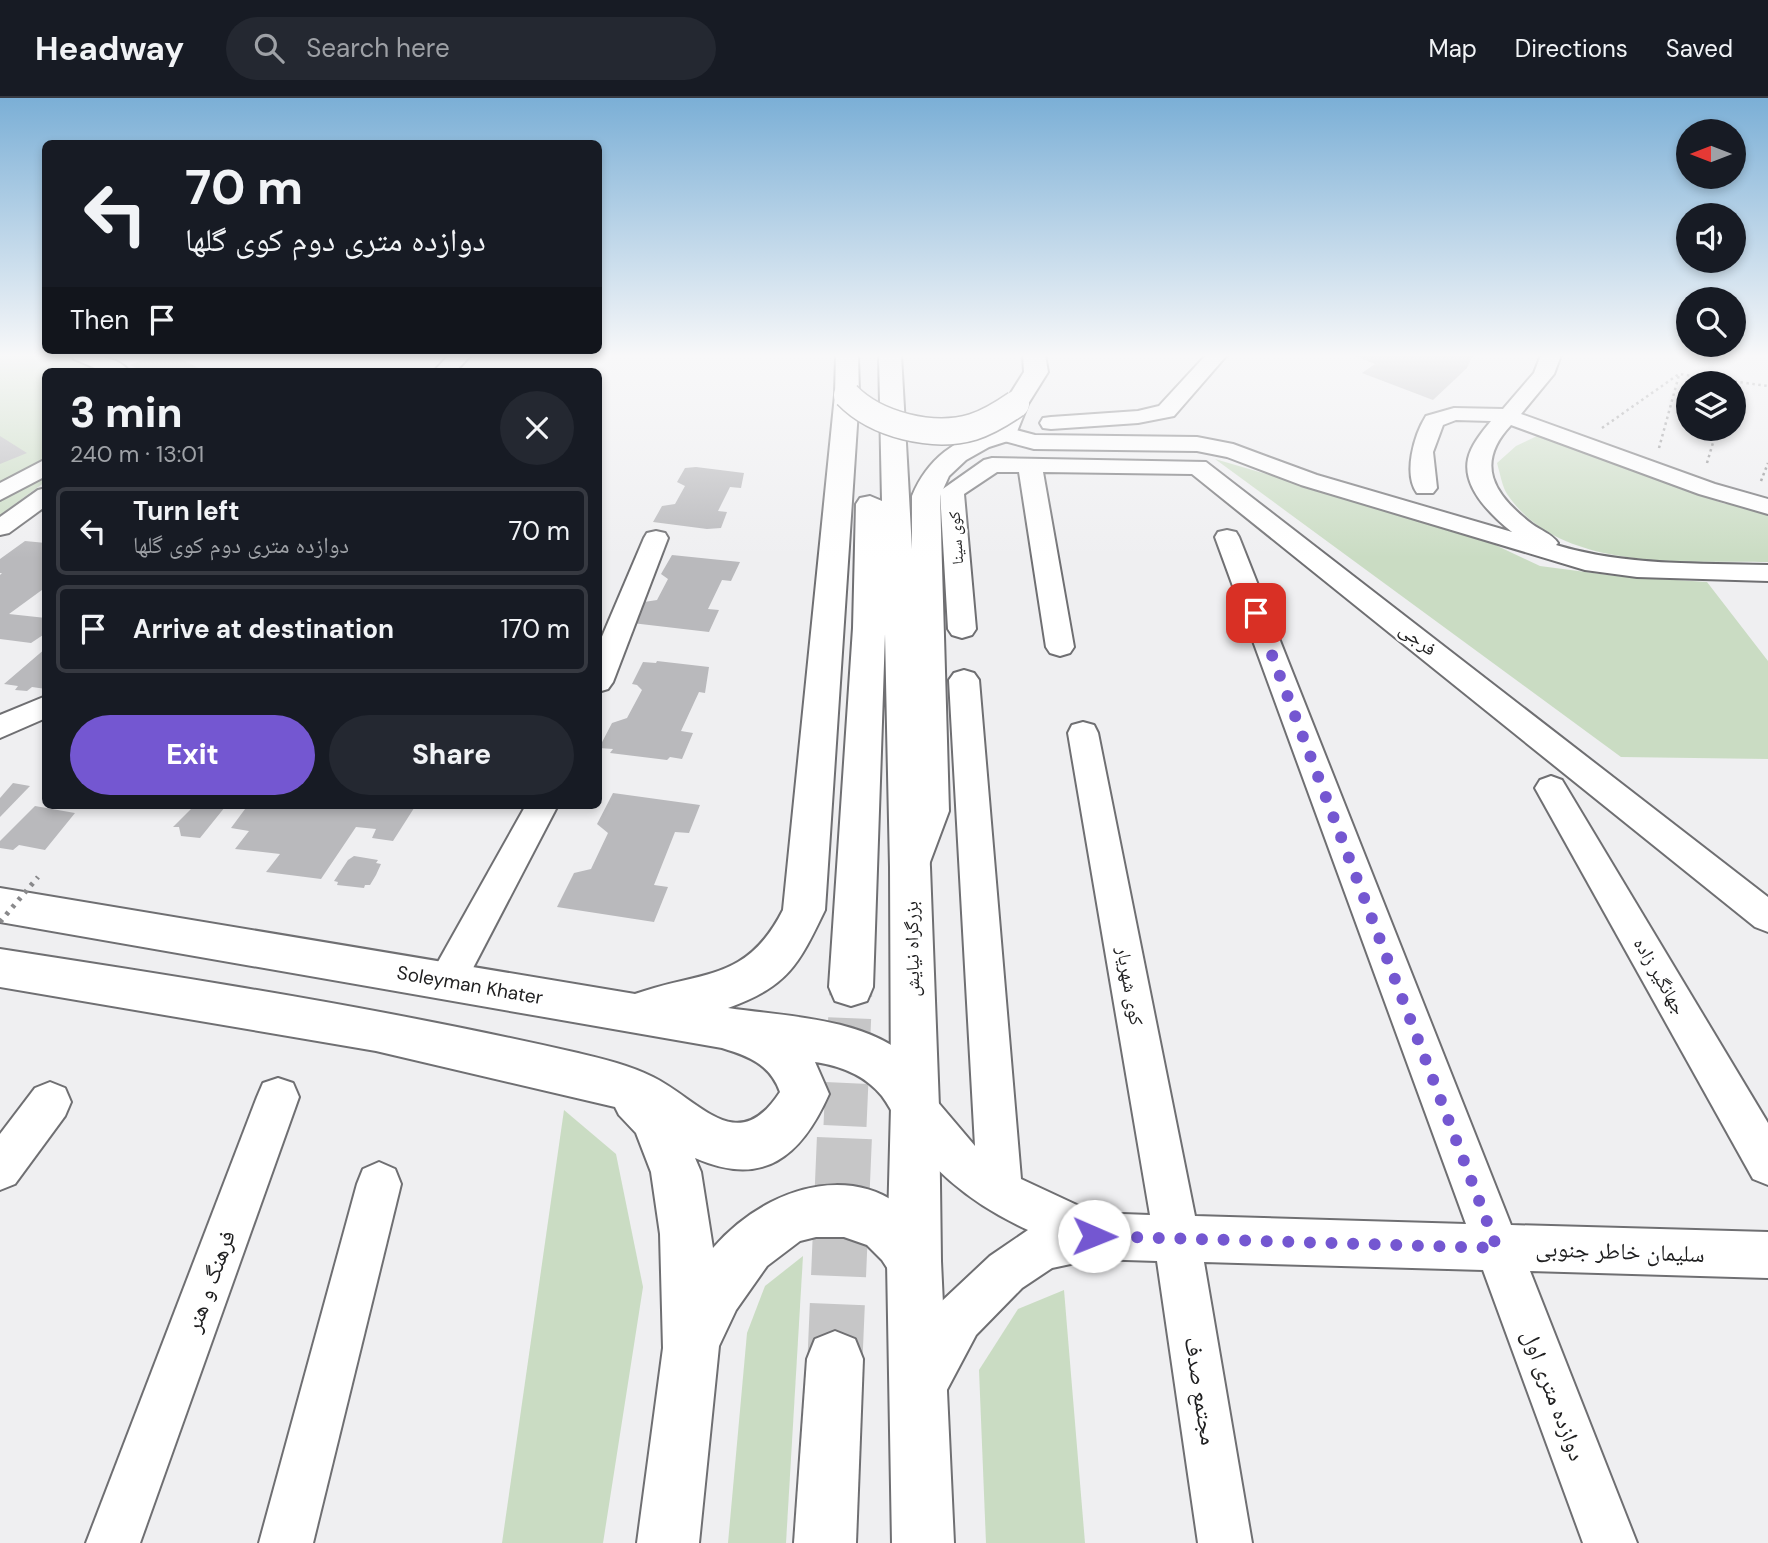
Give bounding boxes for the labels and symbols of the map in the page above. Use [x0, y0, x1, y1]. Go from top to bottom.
north arrow [1676, 119, 1746, 189]
street label: کوی سینا [944, 510, 968, 565]
pin [1226, 583, 1286, 643]
street label: فرجی [1394, 617, 1442, 661]
street label: بزرگراه نیایش [899, 901, 925, 997]
street label: جهانگیر زاده [1628, 933, 1692, 1019]
street label: کوی شهریار [1111, 944, 1149, 1027]
street label: Soleyman Khater [395, 960, 545, 1010]
position arrow [1057, 1199, 1131, 1273]
street label: فرهنگ و هنر [177, 1226, 242, 1337]
street label: سلیمان خاطر جنوبی [1535, 1233, 1705, 1269]
street label: دوازده متری اول [1515, 1325, 1593, 1465]
street label: مجتمع صدف [1178, 1335, 1224, 1447]

